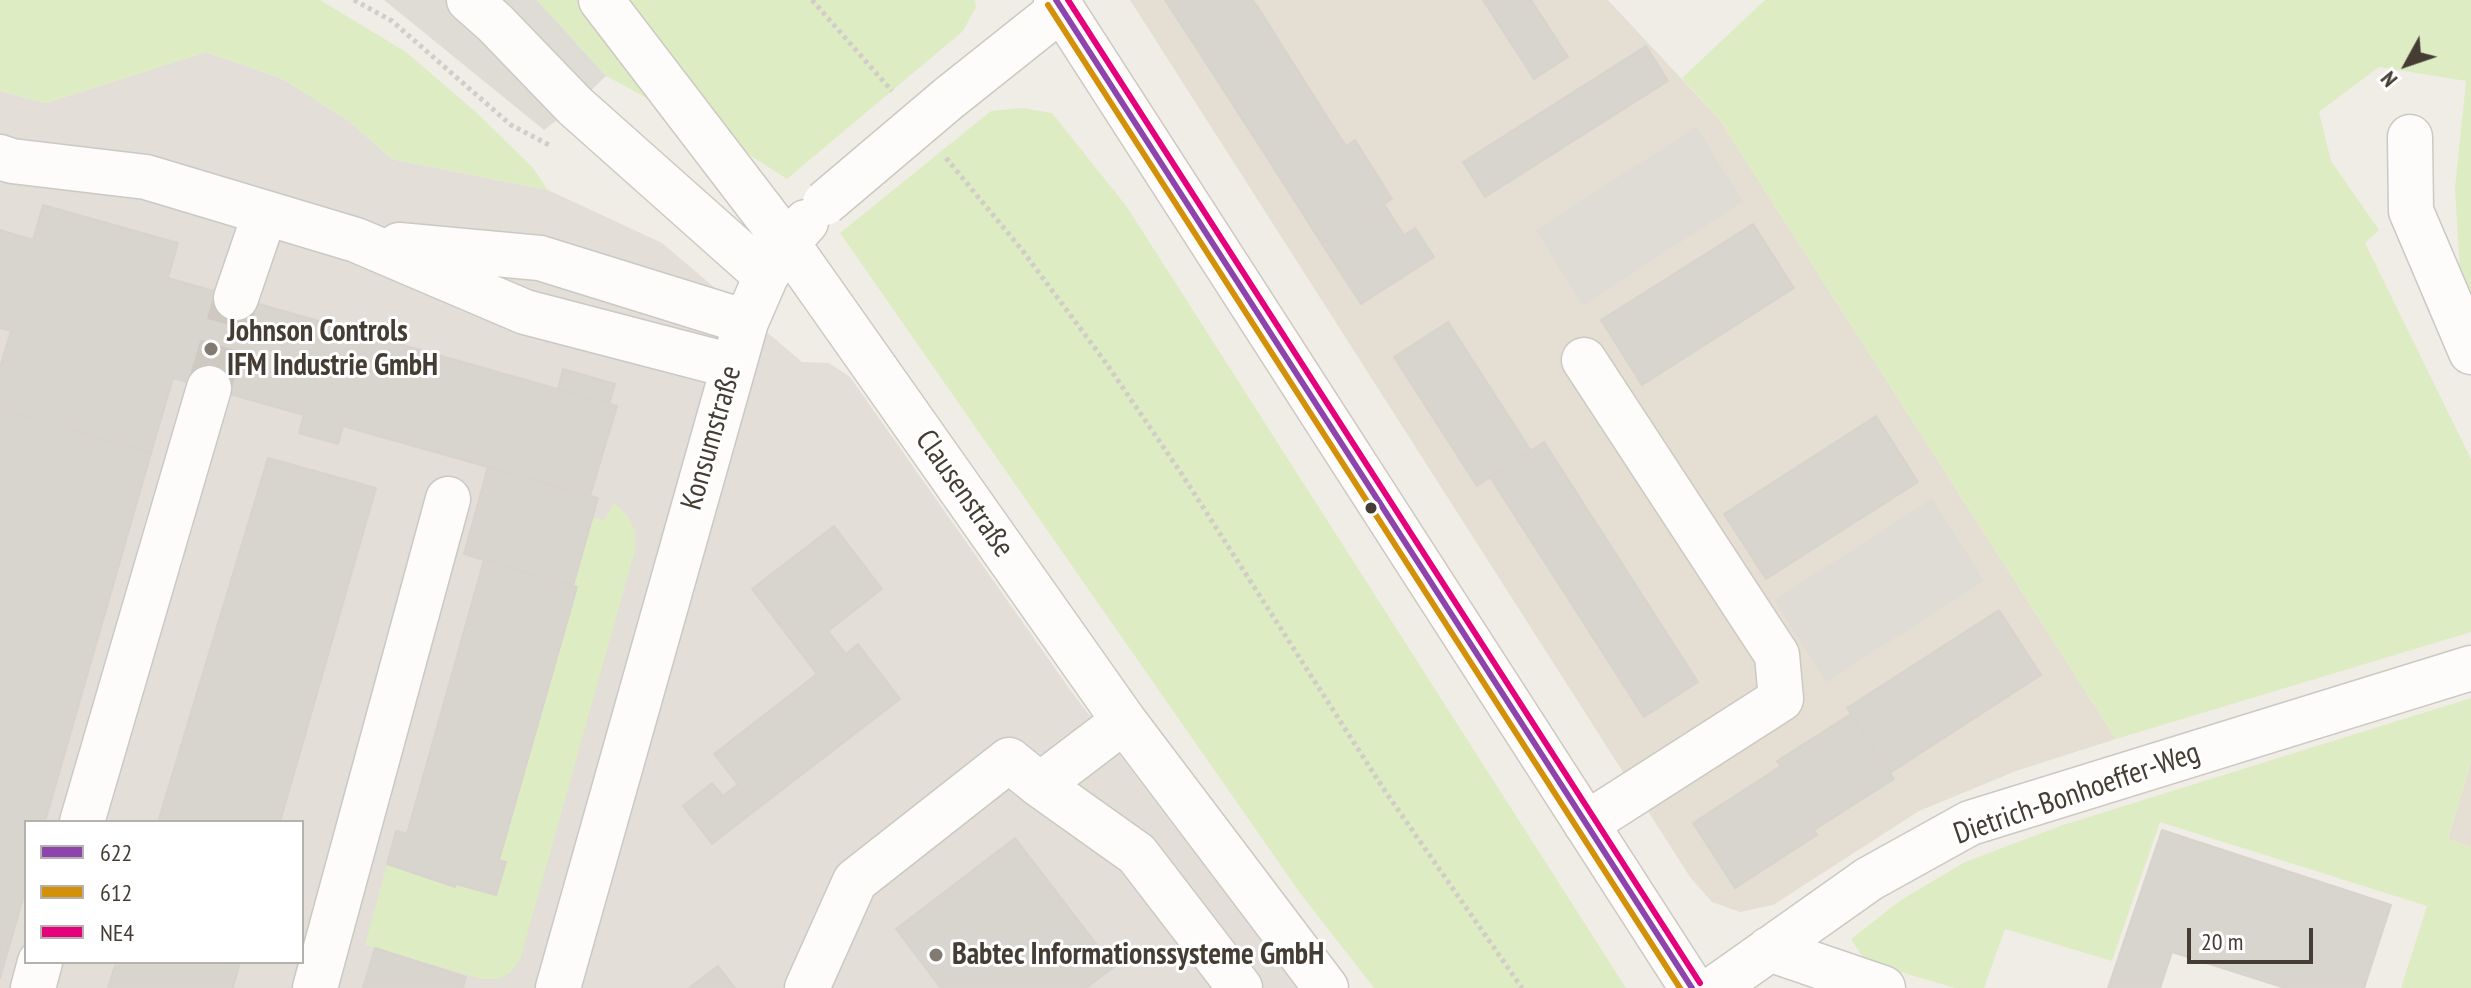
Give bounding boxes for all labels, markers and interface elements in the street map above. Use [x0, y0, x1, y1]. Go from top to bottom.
north arrow [2367, 24, 2447, 104]
text: N [2374, 66, 2403, 93]
place label: Johnson Controls IFM Industrie GmbH [227, 314, 438, 384]
marker: Johnson Controls IFM Industrie GmbH [202, 340, 220, 358]
street label: Konsumstraße [674, 362, 750, 514]
street label: Clausenstraße [907, 423, 1021, 565]
unlabelled marker [1363, 500, 1379, 516]
street label: Dietrich-Bonhoeffer-Weg [1949, 735, 2205, 853]
legend [24, 820, 304, 964]
text: 622 [100, 837, 132, 868]
text: 612 [100, 877, 132, 908]
scale bar [2191, 912, 2317, 962]
text: NE4 [100, 917, 134, 948]
text: 20 m [2201, 926, 2243, 957]
place label: Babtec Informationssysteme GmbH [952, 937, 1324, 973]
marker: Babtec Informationssysteme GmbH [927, 946, 945, 964]

